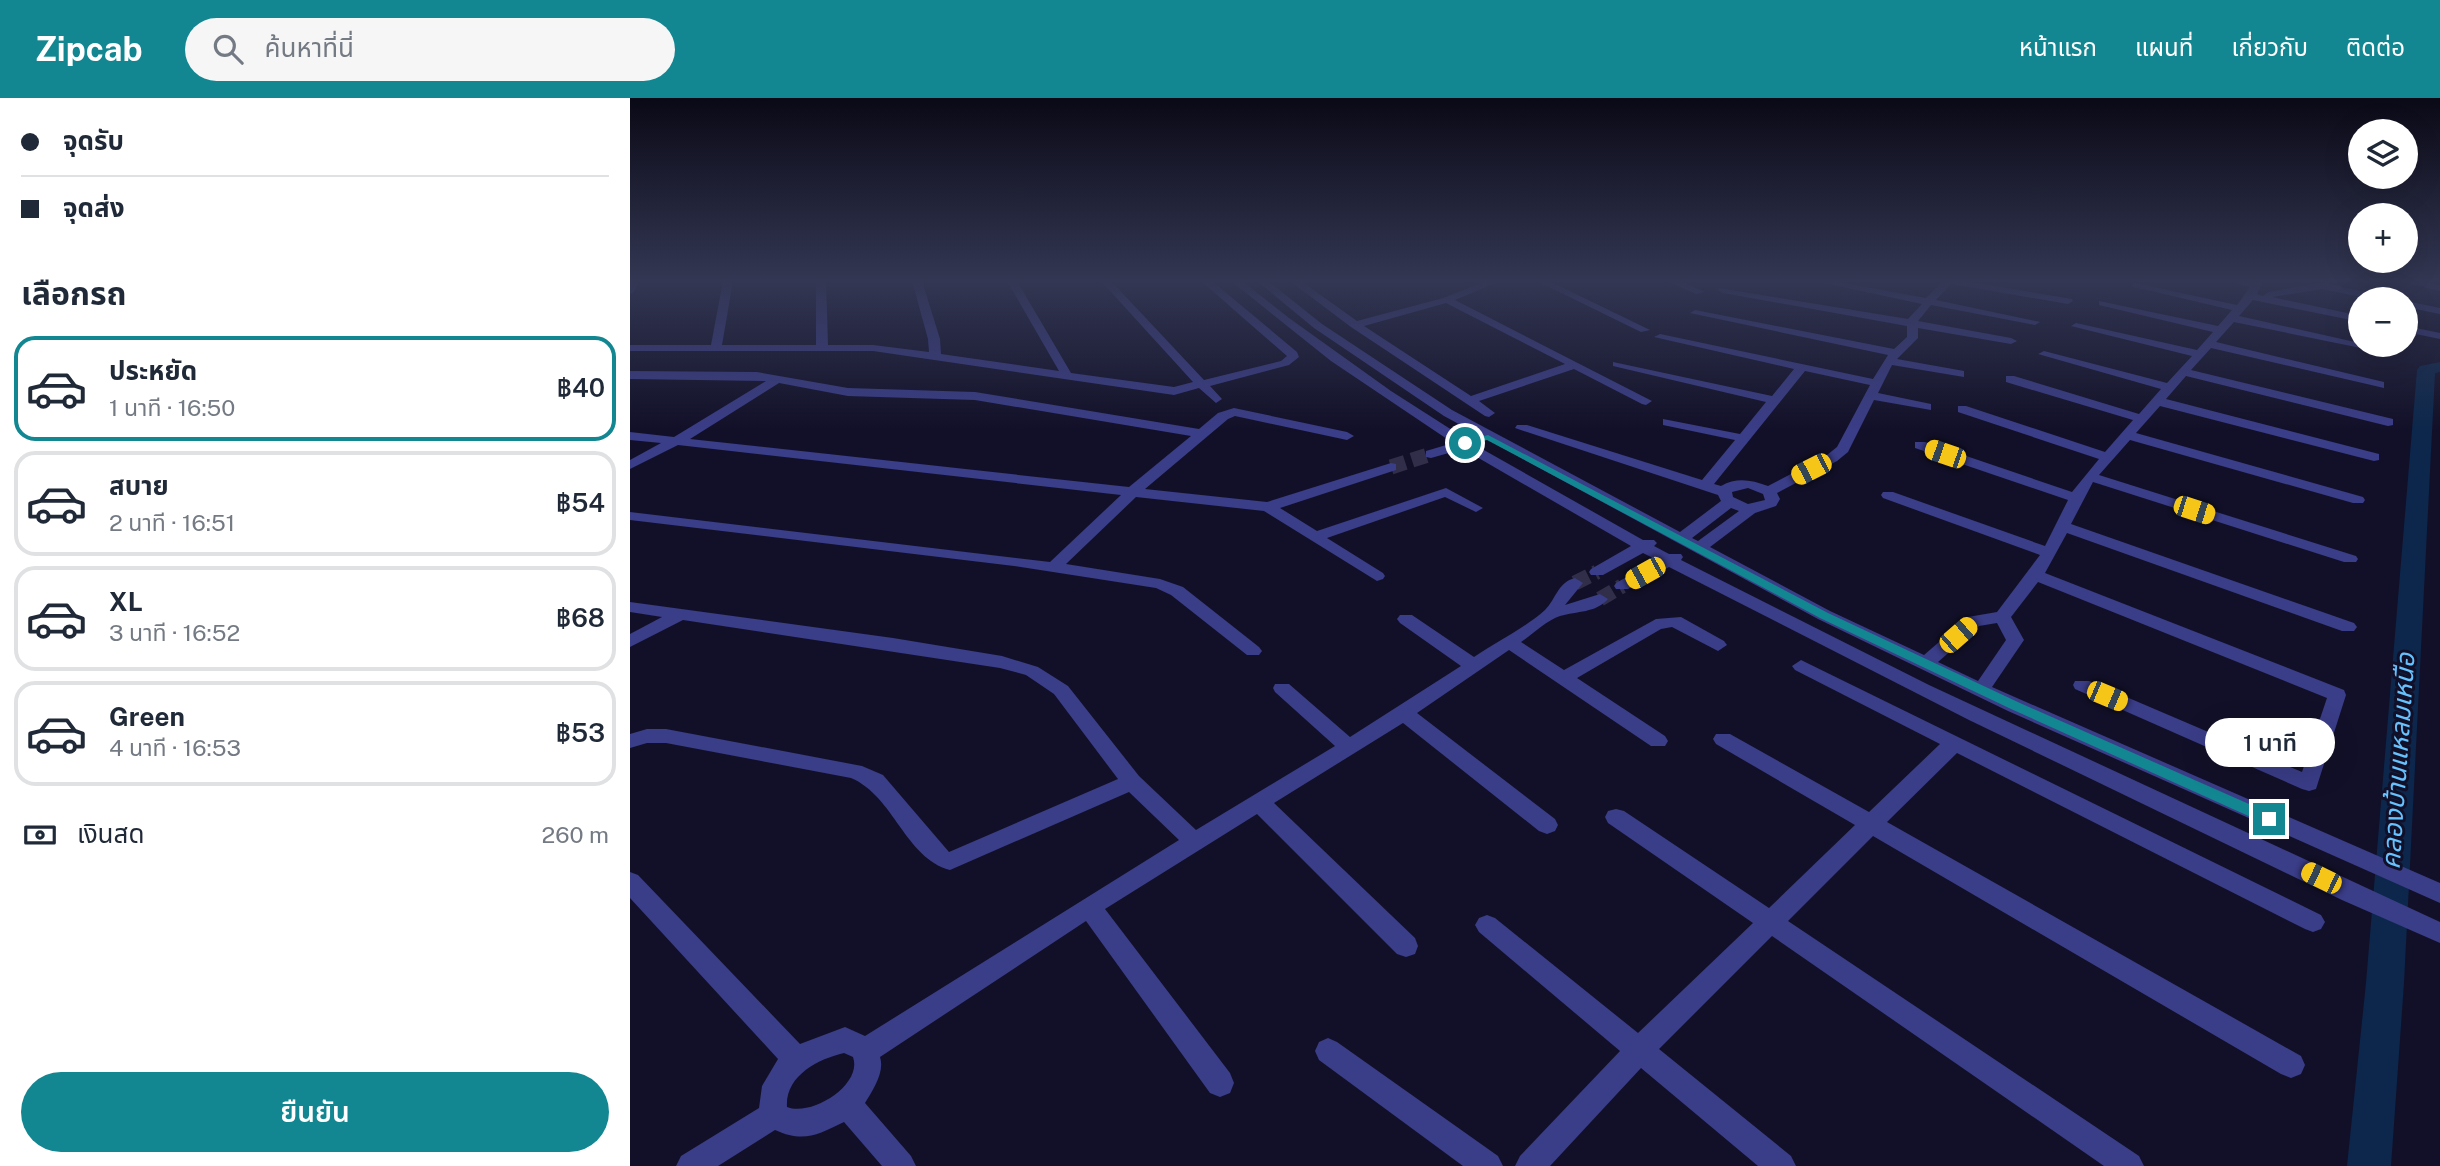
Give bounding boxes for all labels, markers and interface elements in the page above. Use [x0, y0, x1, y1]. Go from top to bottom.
search box [185, 18, 675, 81]
text: Zipcab [35, 30, 143, 68]
icon: search [209, 30, 247, 68]
text: ค้นหาที่นี่ [265, 32, 354, 63]
text: หน้าแรก [2019, 33, 2097, 61]
text: แผนที่ [2135, 33, 2193, 61]
text: เกี่ยวกับ [2231, 33, 2308, 61]
text: ติดต่อ [2346, 33, 2405, 61]
map controls [2348, 119, 2418, 357]
button: layers [2348, 119, 2418, 189]
text: จุดรับ [63, 125, 124, 156]
text: จุดส่ง [63, 192, 125, 223]
button: + [2348, 203, 2418, 273]
text: เลือกรถ [21, 275, 126, 312]
button: − [2348, 287, 2418, 357]
text: ประหยัด [109, 355, 197, 386]
icon: car [25, 357, 88, 420]
text: ฿40 [557, 372, 605, 403]
text: 1 นาที · 16:50 [109, 394, 235, 421]
route start [1449, 427, 1481, 459]
car [1922, 437, 1969, 471]
car [1788, 450, 1835, 488]
text: สบาย [109, 470, 169, 501]
icon: car [25, 472, 88, 535]
text: ฿54 [556, 487, 605, 518]
car [2171, 494, 2218, 526]
text: 2 นาที · 16:51 [109, 509, 235, 536]
car [1622, 554, 1669, 592]
text: XL [109, 586, 143, 617]
icon: car [25, 587, 88, 650]
text: ฿68 [556, 602, 605, 633]
car [1936, 613, 1981, 657]
text: 3 นาที · 16:52 [109, 619, 240, 646]
water label: คลองบ้านแหลมเหนือ [2374, 651, 2421, 870]
car [2084, 678, 2131, 714]
text: Green [109, 701, 185, 732]
icon: car [25, 702, 88, 765]
text: ฿53 [556, 717, 605, 748]
callout: 1 นาที [2204, 718, 2334, 766]
text: 1 นาที [2243, 729, 2297, 756]
text: 4 นาที · 16:53 [109, 734, 241, 761]
route end [2253, 803, 2285, 835]
icon: cash [21, 816, 59, 854]
text: เงินสด [77, 818, 144, 849]
text: 260 m [542, 821, 609, 848]
car [2298, 859, 2345, 897]
button: ยืนยัน [21, 1072, 609, 1152]

